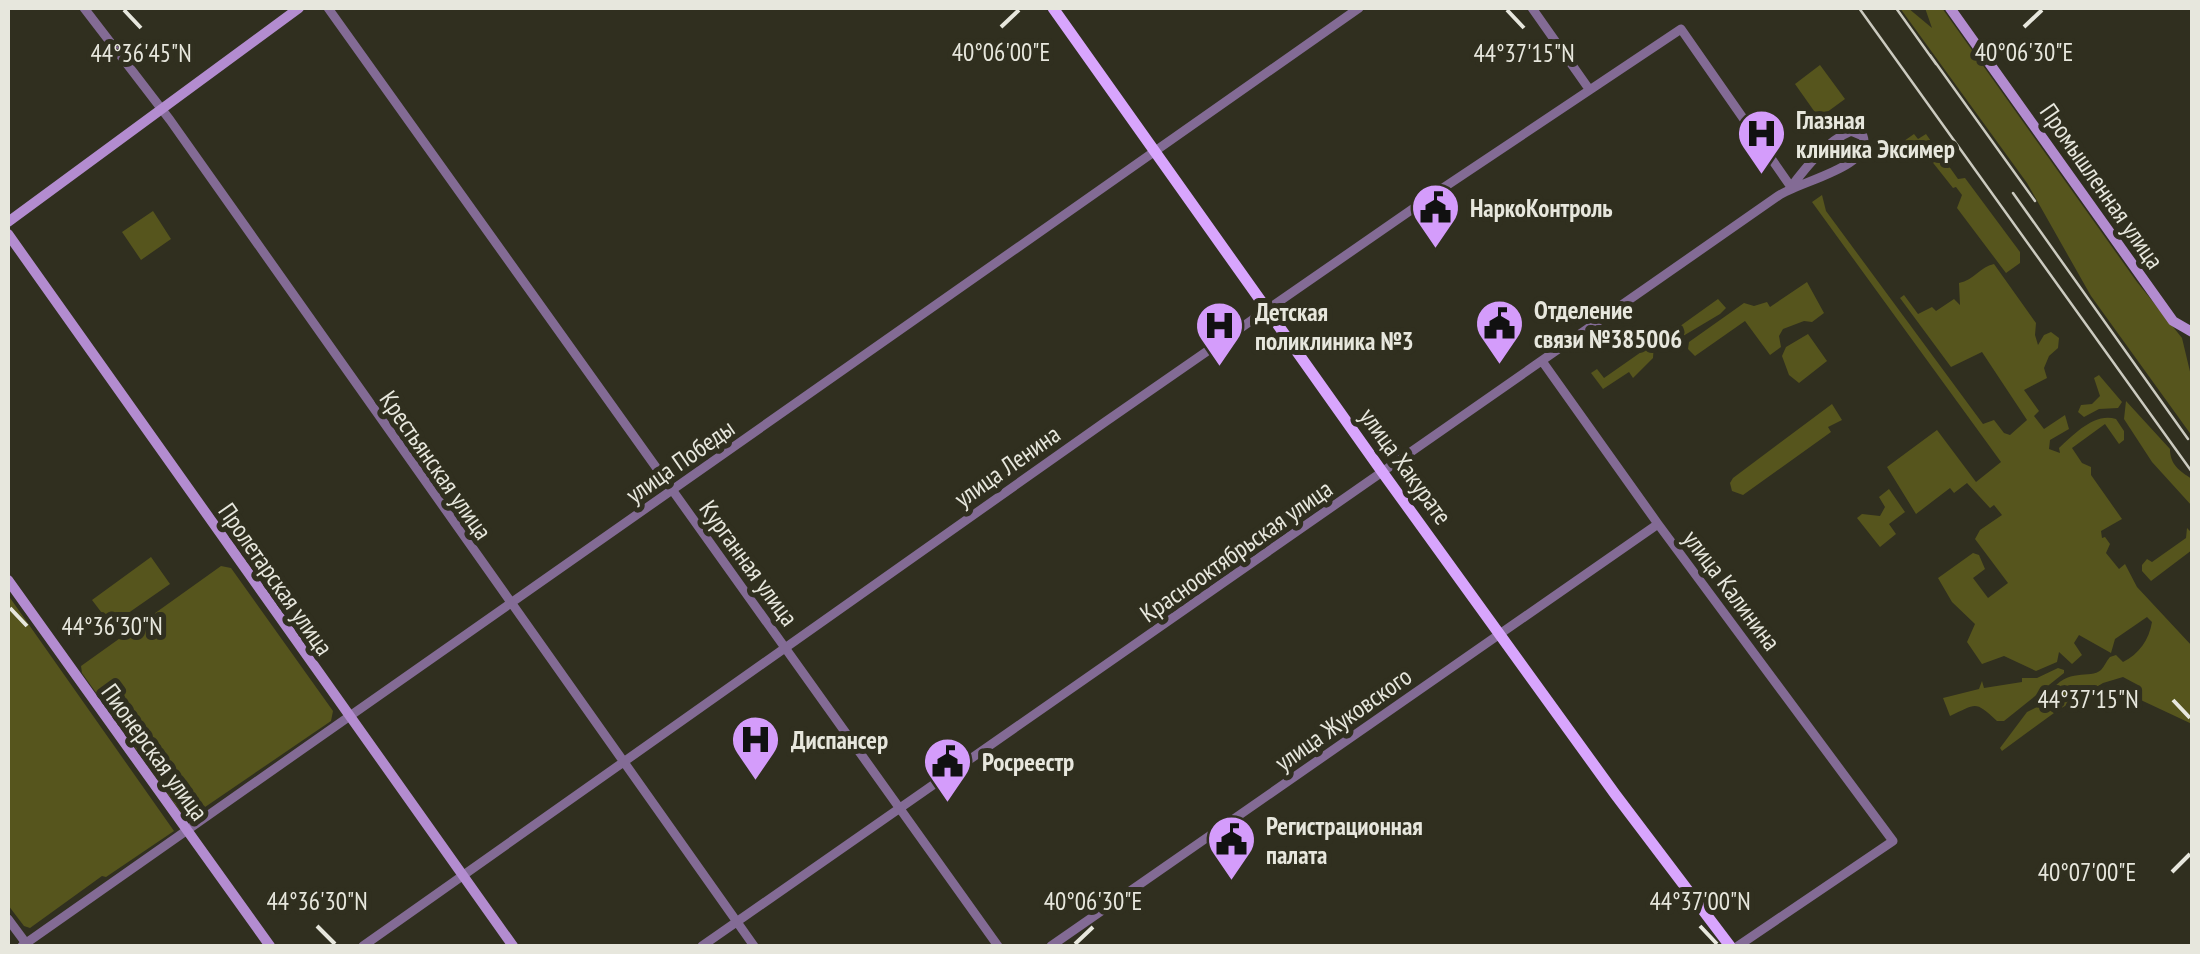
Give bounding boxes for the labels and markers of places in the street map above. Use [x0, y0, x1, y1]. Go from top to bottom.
place label: Глазная клиника Эксимер [1796, 104, 1955, 165]
hospital icon: Глазная клиника Эксимер [1735, 108, 1787, 176]
public building icon: НаркоКонтроль [1409, 182, 1461, 250]
place label: НаркоКонтроль [1470, 192, 1613, 224]
place label: Отделение связи №385006 [1534, 294, 1682, 355]
place label: Детская поликлиника №3 [1255, 296, 1414, 357]
public building icon: Отделение связи №385006 [1473, 298, 1525, 366]
hospital icon: Детская поликлиника №3 [1194, 300, 1246, 368]
hospital icon: Диспансер [730, 714, 782, 782]
place label: Диспансер [791, 724, 888, 756]
public building icon: Росреестр [921, 736, 973, 804]
place label: Росреестр [982, 746, 1074, 778]
place label: Регистрационная палата [1266, 810, 1423, 871]
public building icon: Регистрационная палата [1205, 814, 1257, 882]

